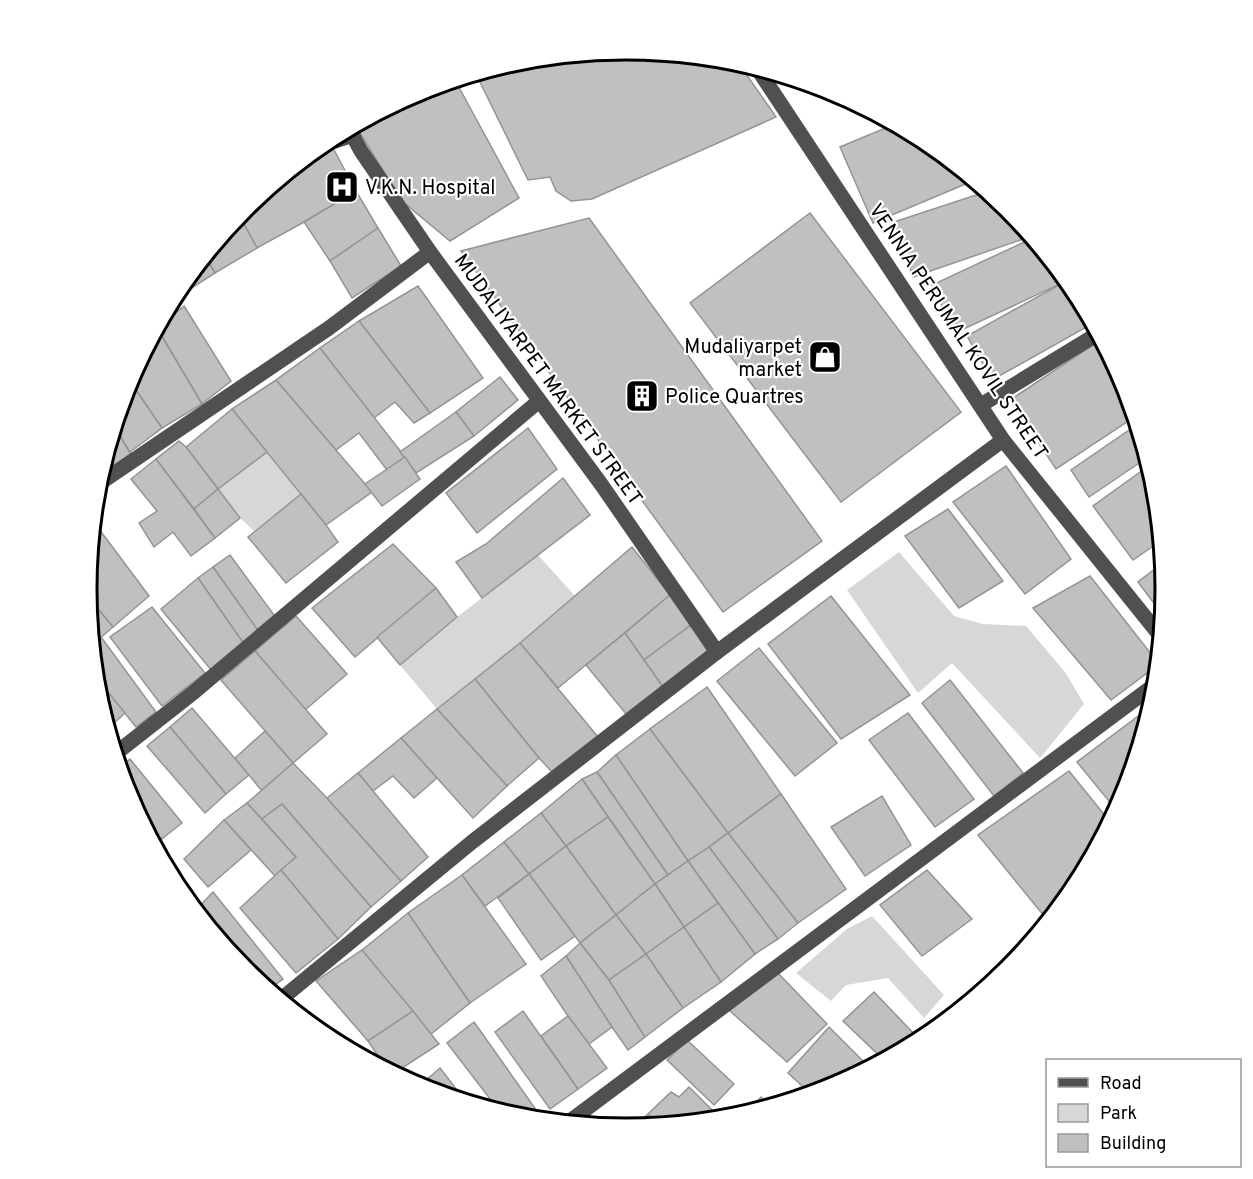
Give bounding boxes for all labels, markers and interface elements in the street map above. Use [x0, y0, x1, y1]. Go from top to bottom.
hospital icon: V.K.N. Hospital [324, 169, 360, 205]
place label: V.K.N. Hospital [365, 176, 495, 202]
street label: VENNIA PERUMAL KOVIL STREET [862, 199, 1053, 465]
street label: MUDALIYARPET MARKET STREET [447, 249, 647, 511]
place label: Mudaliyarpet market [684, 335, 802, 384]
shop icon: Mudaliyarpet market [807, 339, 843, 375]
building icon: Police Quartres [624, 378, 660, 414]
place label: Police Quartres [665, 385, 804, 411]
legend [1046, 1059, 1241, 1167]
text: Road [1100, 1073, 1142, 1096]
text: Park [1100, 1103, 1137, 1126]
text: Building [1100, 1133, 1166, 1156]

